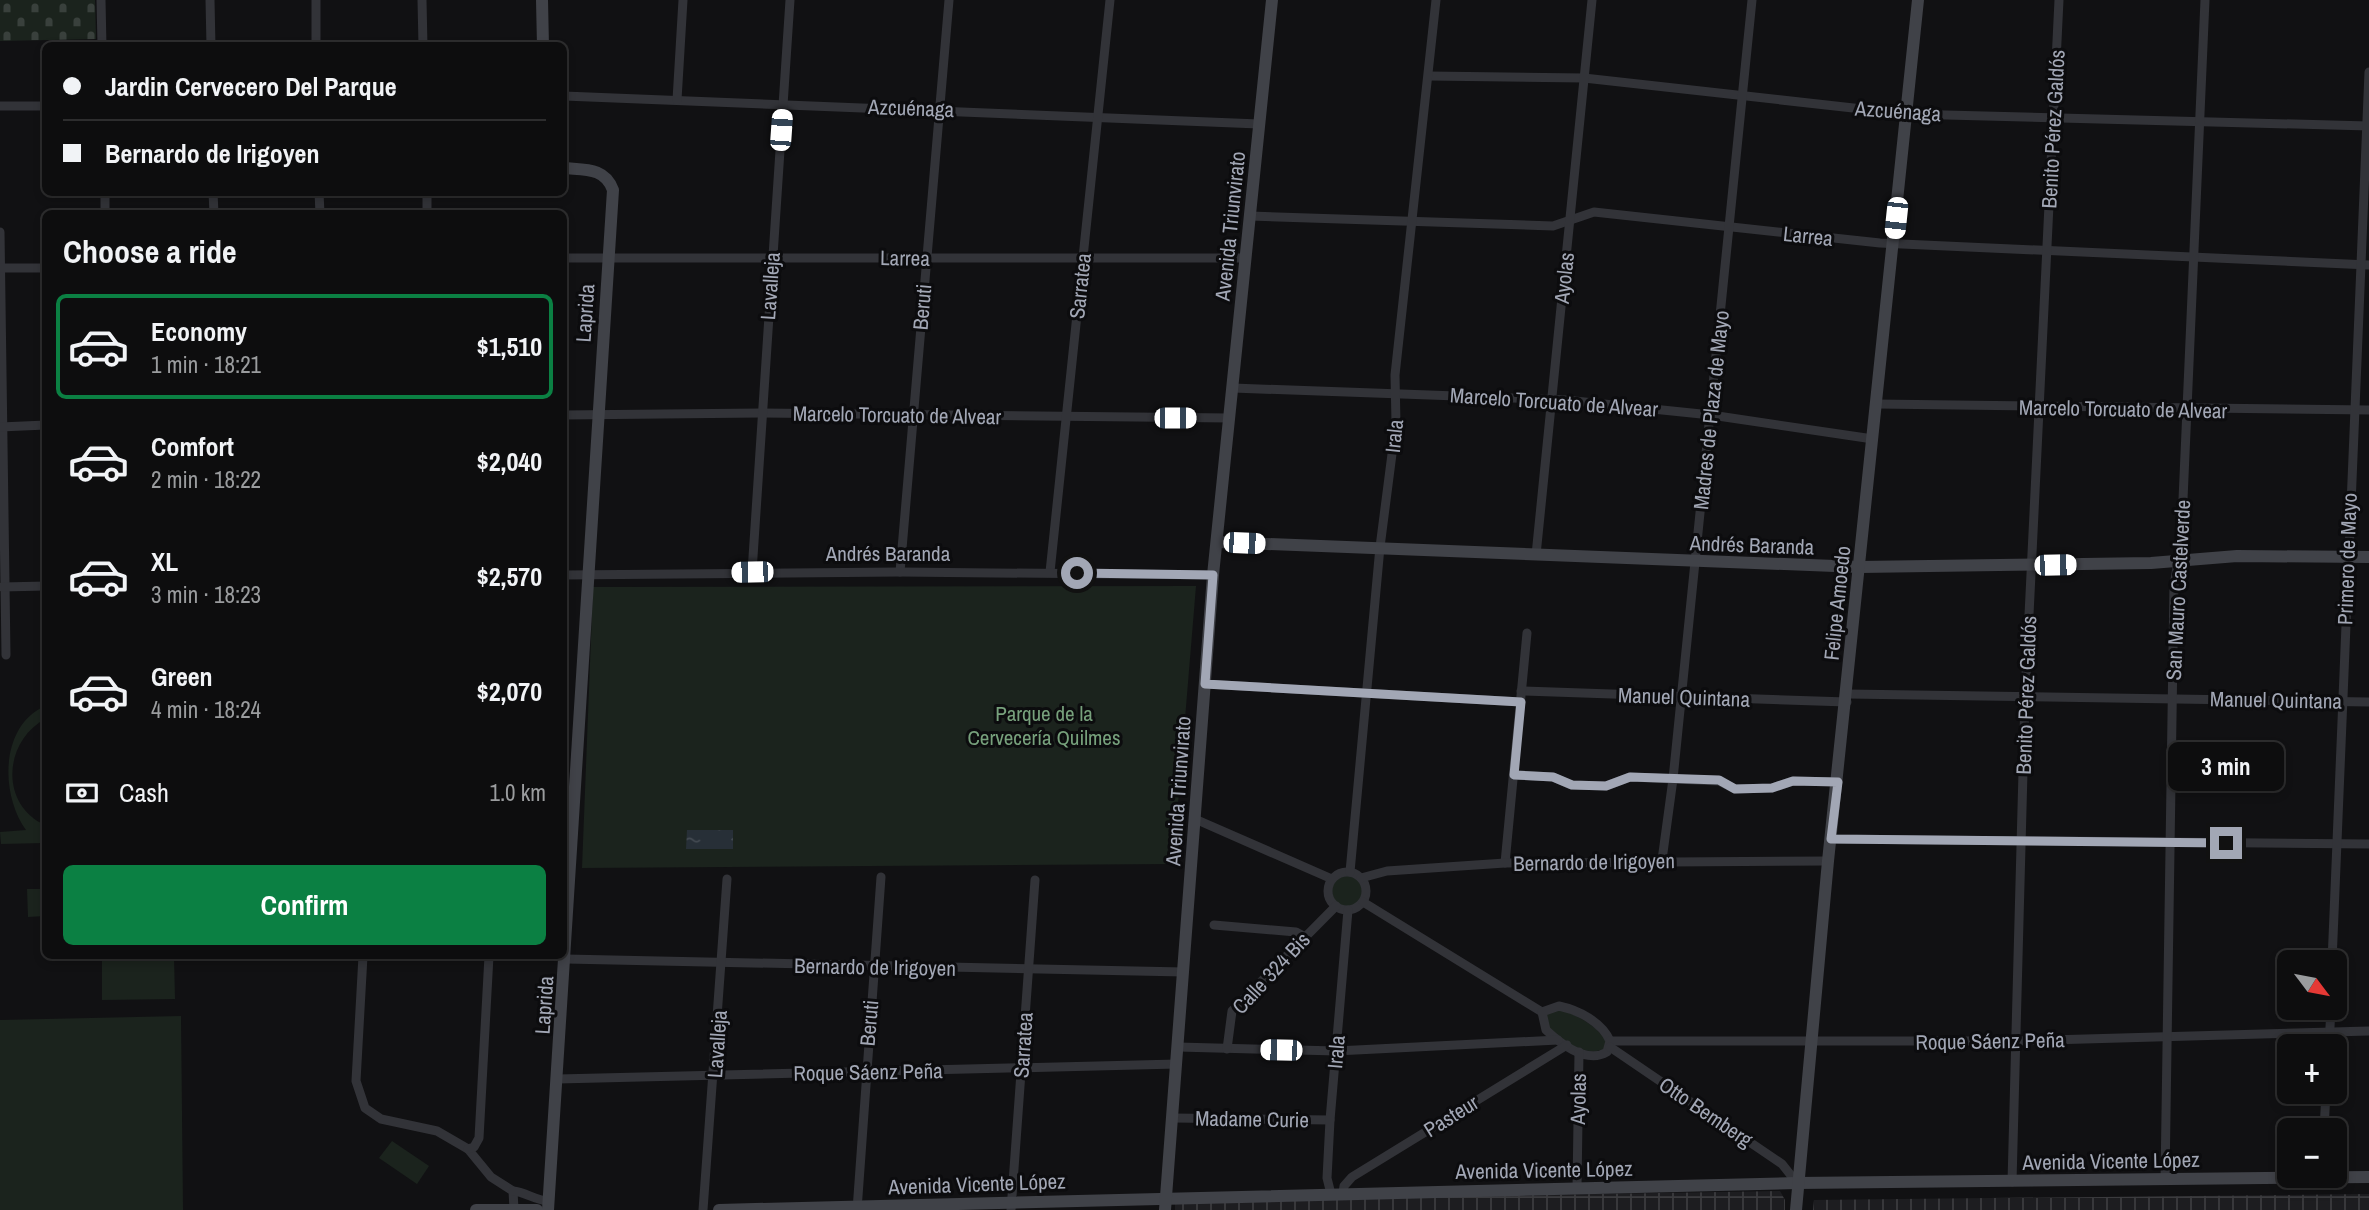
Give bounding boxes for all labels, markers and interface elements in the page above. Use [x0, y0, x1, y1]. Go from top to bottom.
street label: Benito Pérez Galdós [2034, 49, 2072, 209]
text: Jardin Cervecero Del Parque [105, 69, 397, 104]
street label: Azcuénaga [866, 92, 955, 124]
street label: Azcuénaga [1853, 93, 1942, 128]
car [770, 108, 793, 152]
text: Bernardo de Irigoyen [105, 136, 319, 171]
street label: Avenida Triunvirato [1208, 150, 1252, 303]
car [1884, 196, 1909, 240]
street label: Larrea [1782, 219, 1835, 253]
text: Choose a ride [63, 230, 237, 273]
street label: Larrea [880, 243, 931, 273]
street label: Lavalleja [753, 251, 787, 321]
street label: Sarratea [1062, 251, 1098, 320]
street label: Ayolas [1547, 251, 1581, 306]
street label: Laprida [568, 282, 602, 343]
street label: Beruti [906, 283, 938, 331]
street label: Madres de Plaza de Mayo [1686, 309, 1736, 511]
text: Economy [151, 314, 247, 349]
icon: car [67, 315, 130, 378]
text: $1,510 [477, 329, 542, 364]
text: 1 min · 18:21 [151, 349, 261, 380]
street label: Marcelo Torcuato de Alvear [1449, 380, 1659, 424]
street label: Marcelo Torcuato de Alvear [2019, 393, 2228, 425]
street label: Marcelo Torcuato de Alvear [793, 399, 1002, 431]
car [1155, 408, 1197, 429]
street label: Irala [1378, 417, 1410, 454]
text: Comfort [151, 429, 234, 464]
icon: car [67, 430, 130, 493]
text: $2,040 [477, 444, 542, 479]
text: 2 min · 18:22 [151, 464, 261, 495]
street label: Primero de Mayo [2330, 492, 2364, 626]
street label: San Mauro Castelverde [2159, 499, 2197, 681]
street label: Andrés Baranda [1688, 528, 1815, 562]
car [1223, 532, 1266, 554]
street label: Andrés Baranda [825, 539, 951, 568]
text: XL [151, 544, 178, 579]
street label: Felipe Amoedo [1817, 544, 1857, 662]
icon: car [67, 545, 130, 608]
car [2034, 554, 2077, 576]
route start [1061, 557, 1093, 589]
text: $2,570 [477, 559, 542, 594]
car [731, 561, 774, 583]
text: 3 min · 18:23 [151, 579, 261, 610]
street label: Benito Pérez Galdós [2009, 615, 2043, 775]
text: Green [151, 659, 213, 694]
icon: car [67, 660, 130, 723]
text: $2,070 [477, 674, 542, 709]
street label: Manuel Quintana [1617, 680, 1751, 714]
street label: Manuel Quintana [2210, 684, 2343, 716]
text: 4 min · 18:24 [151, 694, 261, 725]
park label: Parque de la Cervecería Quilmes [967, 699, 1121, 752]
street label: Avenida Triunvirato [1158, 715, 1198, 868]
callout: 3 min [2168, 742, 2284, 790]
text: 3 min [2201, 751, 2251, 782]
icon: cash [63, 774, 101, 812]
text: Cash [119, 775, 169, 810]
text: 1.0 km [489, 777, 546, 808]
route end [2210, 827, 2242, 859]
street label: Bernardo de Irigoyen [1513, 846, 1675, 878]
button: Confirm [63, 865, 546, 945]
street label: Calle 324 Bis [1225, 926, 1317, 1020]
north arrow [2277, 950, 2347, 1020]
map controls [2277, 950, 2347, 1188]
street label: Bernardo de Irigoyen [794, 951, 956, 983]
street label: Laprida [527, 974, 561, 1035]
street label: Beruti [853, 999, 885, 1047]
street label: Lavalleja [700, 1009, 734, 1079]
street label: Sarratea [1006, 1011, 1040, 1079]
street label: Roque Sáenz Peña [1915, 1025, 2065, 1057]
street label: Irala [1320, 1034, 1352, 1070]
button: + [2277, 1034, 2347, 1104]
car [1260, 1039, 1303, 1061]
street label: Roque Sáenz Peña [793, 1056, 943, 1088]
street label: Otto Bemberg [1653, 1070, 1759, 1154]
street label: Ayolas [1563, 1073, 1593, 1126]
street label: Pasteur [1418, 1088, 1484, 1144]
street label: Madame Curie [1195, 1104, 1309, 1134]
button: − [2277, 1118, 2347, 1188]
street label: Avenida Vicente López [2021, 1145, 2200, 1177]
street label: Avenida Vicente López [1454, 1154, 1633, 1186]
street label: Avenida Vicente López [887, 1166, 1067, 1202]

